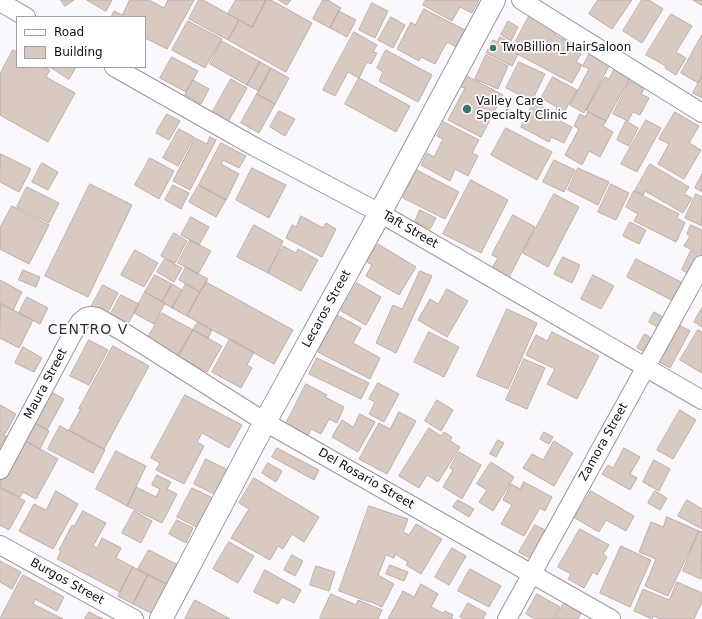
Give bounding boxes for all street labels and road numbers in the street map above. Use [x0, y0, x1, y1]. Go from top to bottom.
street label: Taft Street [380, 208, 440, 252]
street label: Lecaros Street [300, 268, 354, 350]
street label: Maura Street [21, 346, 71, 422]
street label: Zamora Street [577, 400, 631, 484]
street label: Del Rosario Street [315, 446, 417, 512]
street label: Burgos Street [28, 556, 106, 608]

